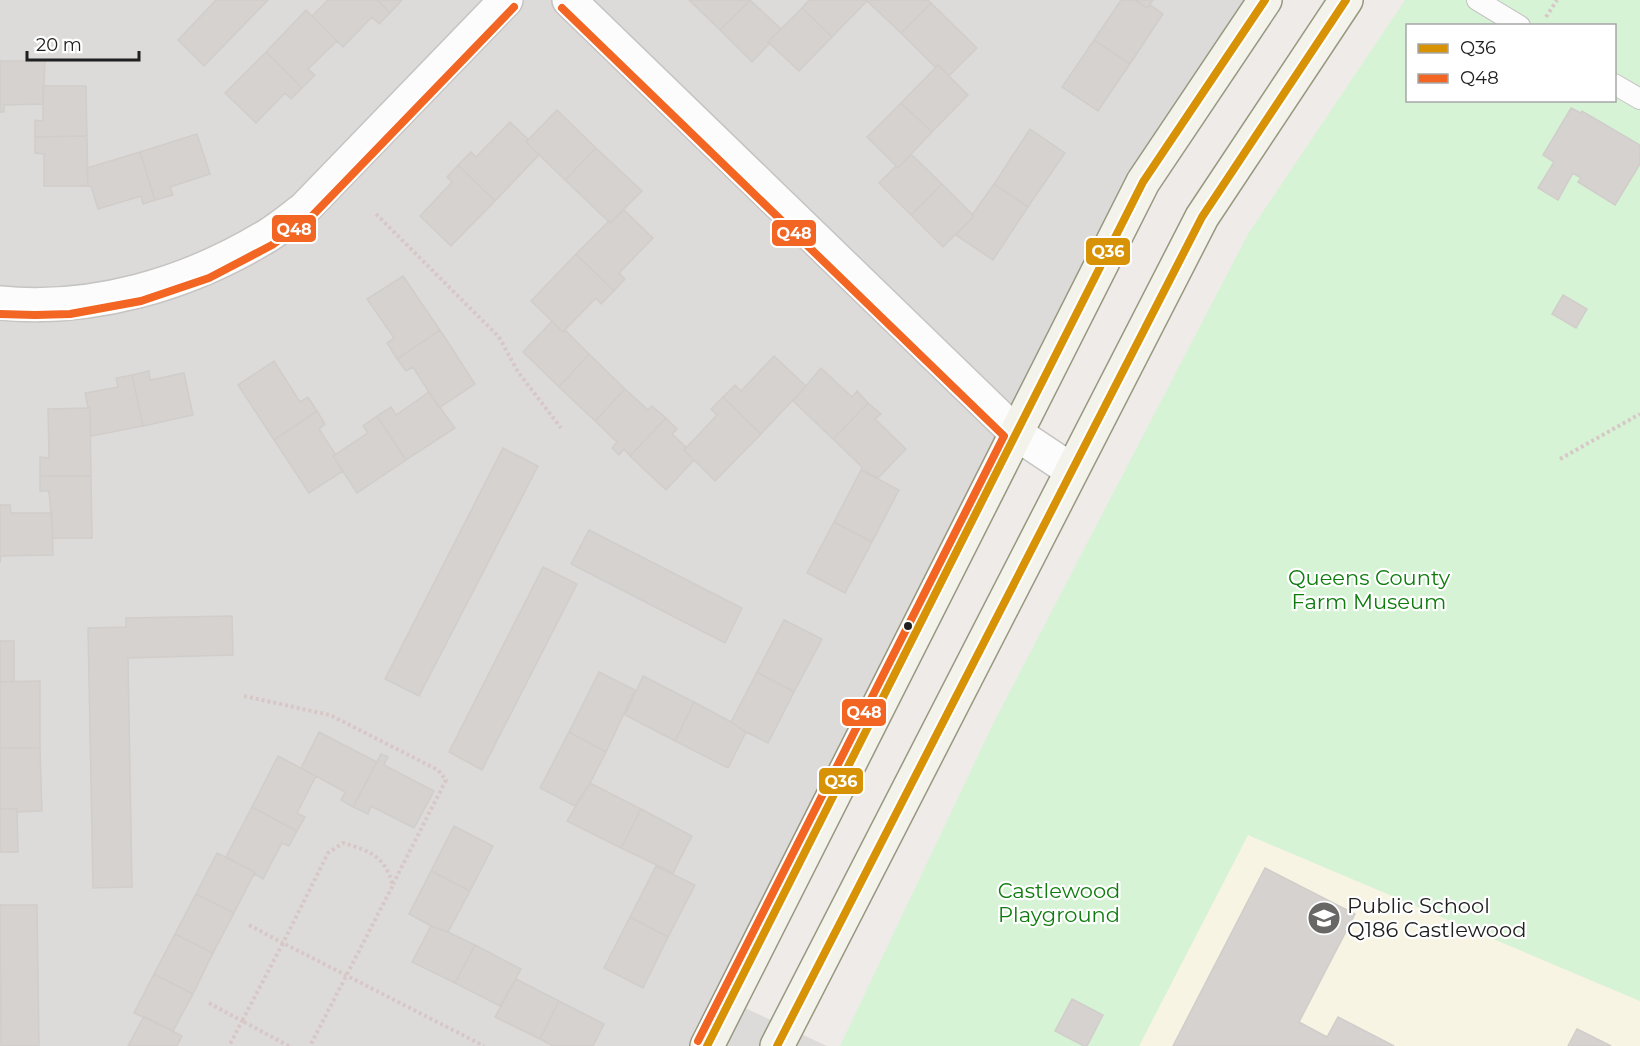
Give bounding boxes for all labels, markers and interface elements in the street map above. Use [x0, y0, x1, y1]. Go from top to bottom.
scale bar [27, 24, 140, 62]
legend [1406, 24, 1616, 102]
text: 20 m [36, 34, 82, 56]
text: Q36 [1460, 37, 1496, 59]
text: Q48 [1460, 67, 1499, 89]
line badge: Q48 [271, 214, 317, 243]
line badge: Q48 [771, 219, 817, 247]
text: Q48 [276, 220, 312, 239]
text: Q48 [776, 224, 812, 243]
line badge: Q36 [1085, 237, 1131, 266]
text: Q36 [1092, 242, 1124, 261]
park label: Queens County Farm Museum [1288, 565, 1451, 614]
unlabelled marker [902, 620, 914, 632]
line badge: Q48 [841, 698, 887, 727]
text: Q48 [846, 703, 882, 722]
line badge: Q36 [818, 767, 864, 795]
text: Q36 [825, 772, 857, 791]
park label: Castlewood Playground [998, 878, 1120, 927]
place label: Public School Q186 Castlewood [1347, 893, 1526, 942]
school or university icon: Public School Q186 Castlewood [1306, 900, 1342, 936]

